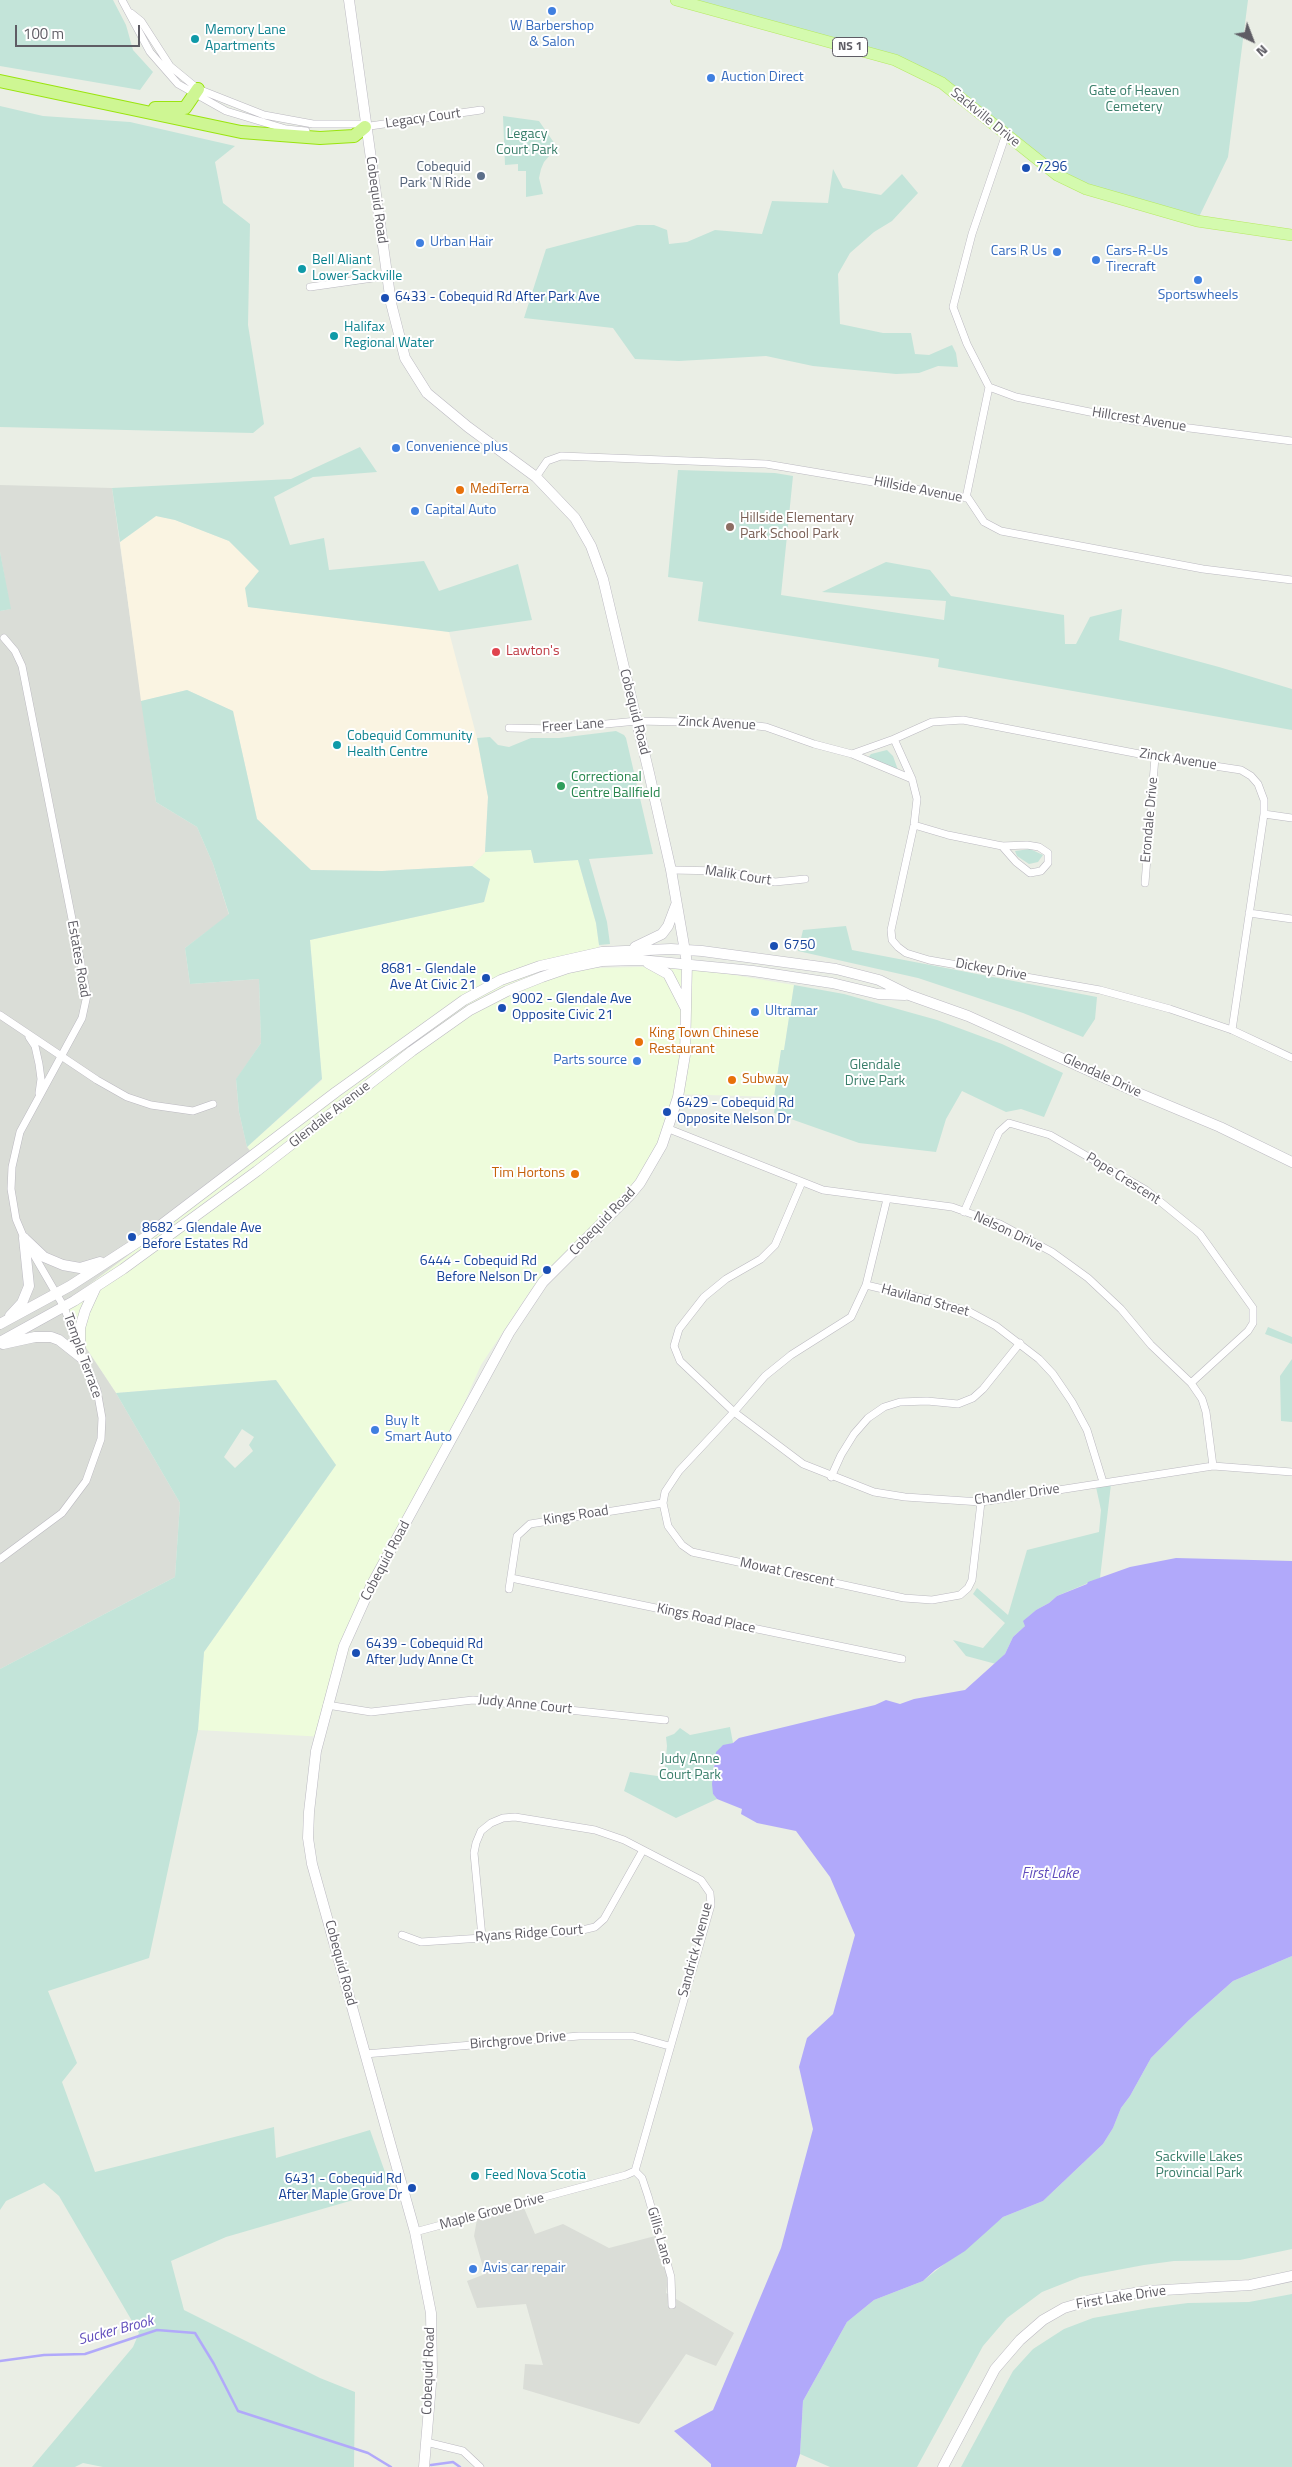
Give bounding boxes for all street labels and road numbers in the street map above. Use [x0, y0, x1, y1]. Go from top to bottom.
road number: NS 1 [832, 38, 868, 56]
street label: Sackville Drive [947, 85, 1023, 151]
street label: Legacy Court [384, 105, 462, 133]
street label: Cobequid Road [362, 155, 390, 245]
street label: Hillcrest Avenue [1091, 404, 1187, 436]
street label: Hillside Avenue [872, 473, 964, 507]
street label: Cobequid Road [615, 667, 653, 757]
street label: Zinck Avenue [678, 714, 756, 734]
street label: Freer Lane [541, 715, 605, 737]
street label: Zinck Avenue [1138, 746, 1218, 774]
street label: Erondale Drive [1138, 777, 1162, 863]
street label: Malik Court [704, 862, 772, 890]
street label: Estates Road [63, 919, 93, 999]
street label: Dickey Drive [954, 955, 1028, 985]
street label: Glendale Drive [1060, 1050, 1144, 1102]
street label: Glendale Avenue [286, 1078, 374, 1152]
street label: Pope Crescent [1083, 1149, 1163, 1209]
street label: Cobequid Road [566, 1185, 640, 1259]
street label: Nelson Drive [971, 1209, 1045, 1255]
street label: Haviland Street [879, 1281, 971, 1321]
street label: Temple Terrace [59, 1312, 105, 1400]
street label: Chandler Drive [973, 1481, 1061, 1509]
street label: Kings Road [542, 1503, 610, 1529]
street label: Cobequid Road [358, 1518, 414, 1604]
street label: Mowat Crescent [738, 1555, 836, 1591]
street label: Kings Road Place [655, 1600, 757, 1638]
street label: Judy Anne Court [477, 1692, 573, 1718]
street label: Sandrick Avenue [675, 1901, 717, 1999]
street label: Cobequid Road [321, 1918, 359, 2008]
street label: Ryans Ridge Court [475, 1922, 583, 1946]
street label: Birchgrove Drive [469, 2028, 567, 2054]
street label: Maple Grove Drive [438, 2190, 546, 2234]
street label: Gillis Lane [643, 2205, 675, 2267]
street label: First Lake Drive [1075, 2283, 1167, 2313]
street label: Cobequid Road [419, 2327, 439, 2415]

